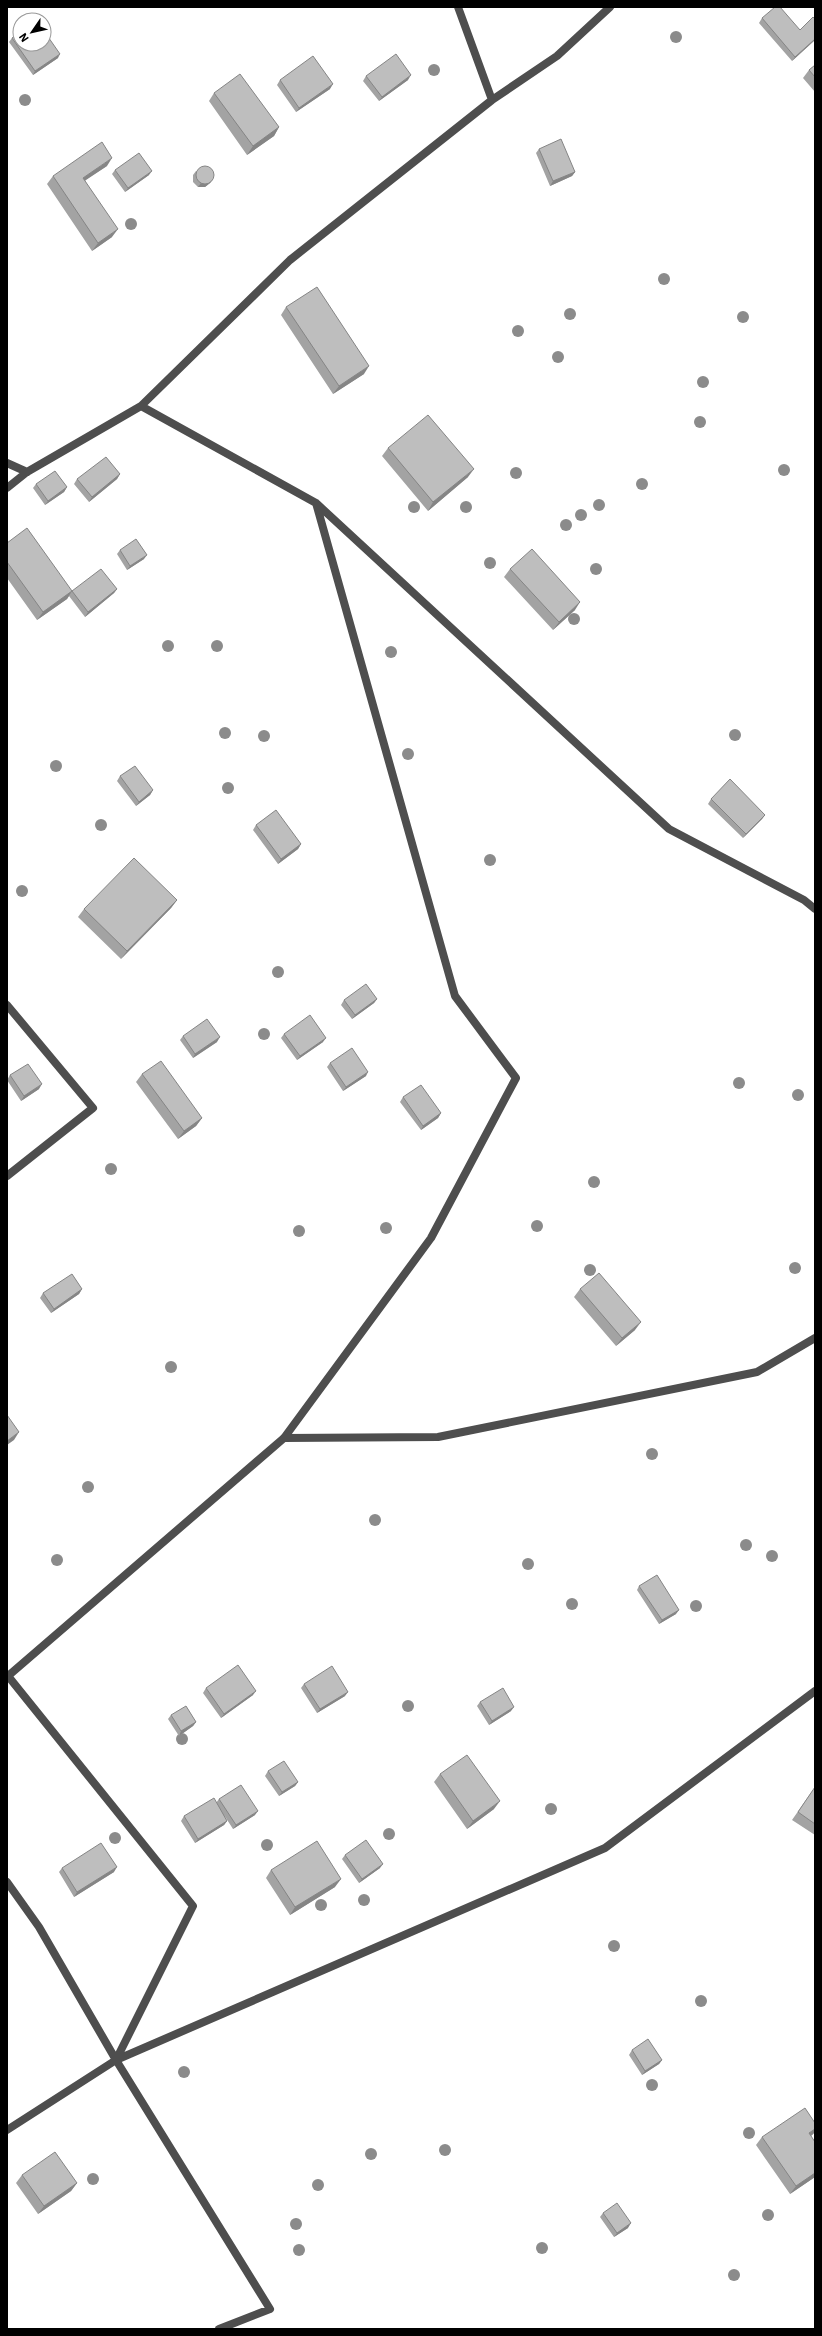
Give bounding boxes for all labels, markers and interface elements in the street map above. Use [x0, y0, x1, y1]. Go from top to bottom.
north arrow [12, 12, 52, 52]
text: N [16, 30, 32, 45]

